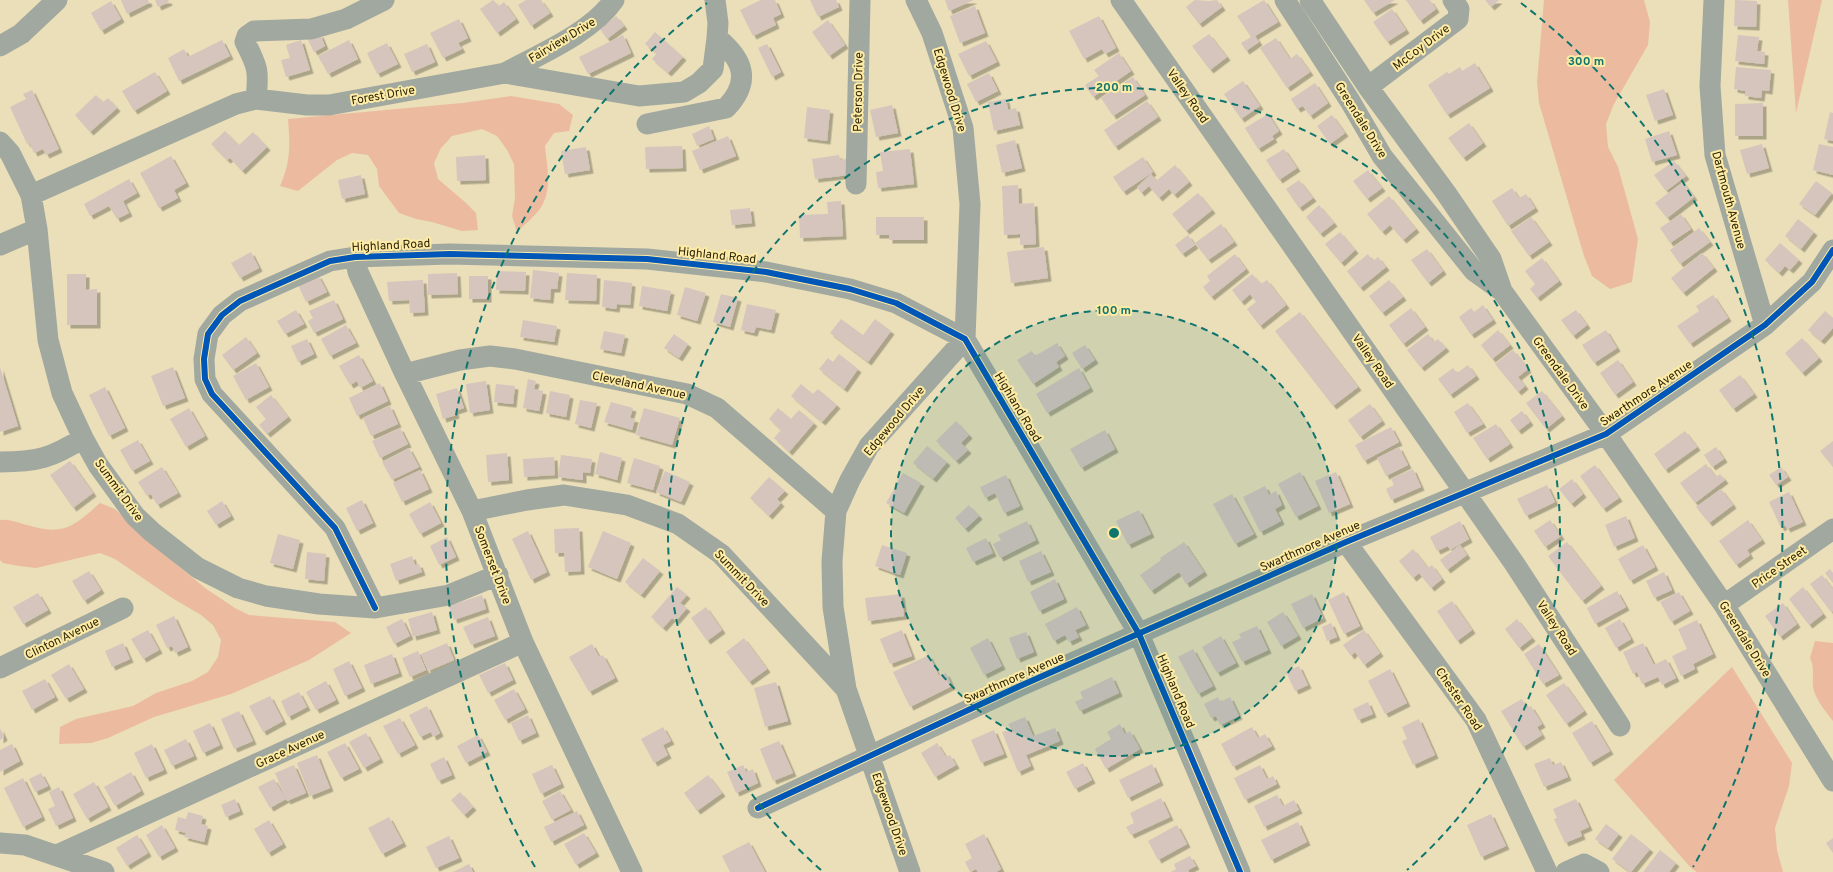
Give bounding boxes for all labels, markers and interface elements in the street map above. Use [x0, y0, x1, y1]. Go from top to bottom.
street label: Fairview Drive [526, 15, 599, 67]
street label: McCoy Drive [1390, 21, 1453, 75]
street label: Edgewood Drive [929, 46, 969, 134]
street label: Peterson Drive [850, 52, 868, 132]
text: 300 m [1568, 54, 1604, 70]
street label: Valley Road [1163, 66, 1212, 127]
text: 200 m [1096, 80, 1132, 96]
street label: Greendale Drive [1330, 80, 1390, 162]
street label: Forest Drive [350, 83, 416, 109]
street label: Dartmouth Avenue [1707, 150, 1749, 251]
street label: Highland Road [351, 236, 431, 256]
street label: Highland Road [677, 244, 757, 268]
text: 100 m [1097, 303, 1131, 319]
street label: Valley Road [1348, 331, 1397, 392]
street label: Greendale Drive [1528, 334, 1592, 413]
street label: Swarthmore Avenue [1597, 357, 1696, 431]
street label: Cleveland Avenue [590, 368, 687, 404]
street label: Highland Road [990, 370, 1044, 445]
street label: Edgewood Drive [861, 383, 929, 460]
street label: Summit Drive [90, 456, 146, 525]
street label: Swarthmore Avenue [1258, 518, 1363, 576]
street label: Somerset Drive [470, 524, 514, 607]
centre of rings [1107, 526, 1121, 540]
street label: Price Street [1749, 543, 1810, 593]
street label: Summit Drive [710, 547, 773, 611]
street label: Valley Road [1532, 598, 1580, 659]
street label: Greendale Drive [1714, 599, 1774, 681]
street label: Clinton Avenue [23, 614, 102, 664]
street label: Swarthmore Avenue [962, 650, 1067, 708]
street label: Highland Road [1152, 652, 1198, 731]
street label: Chester Road [1431, 665, 1485, 734]
street label: Grace Avenue [253, 727, 327, 773]
street label: Edgewood Drive [867, 771, 911, 858]

